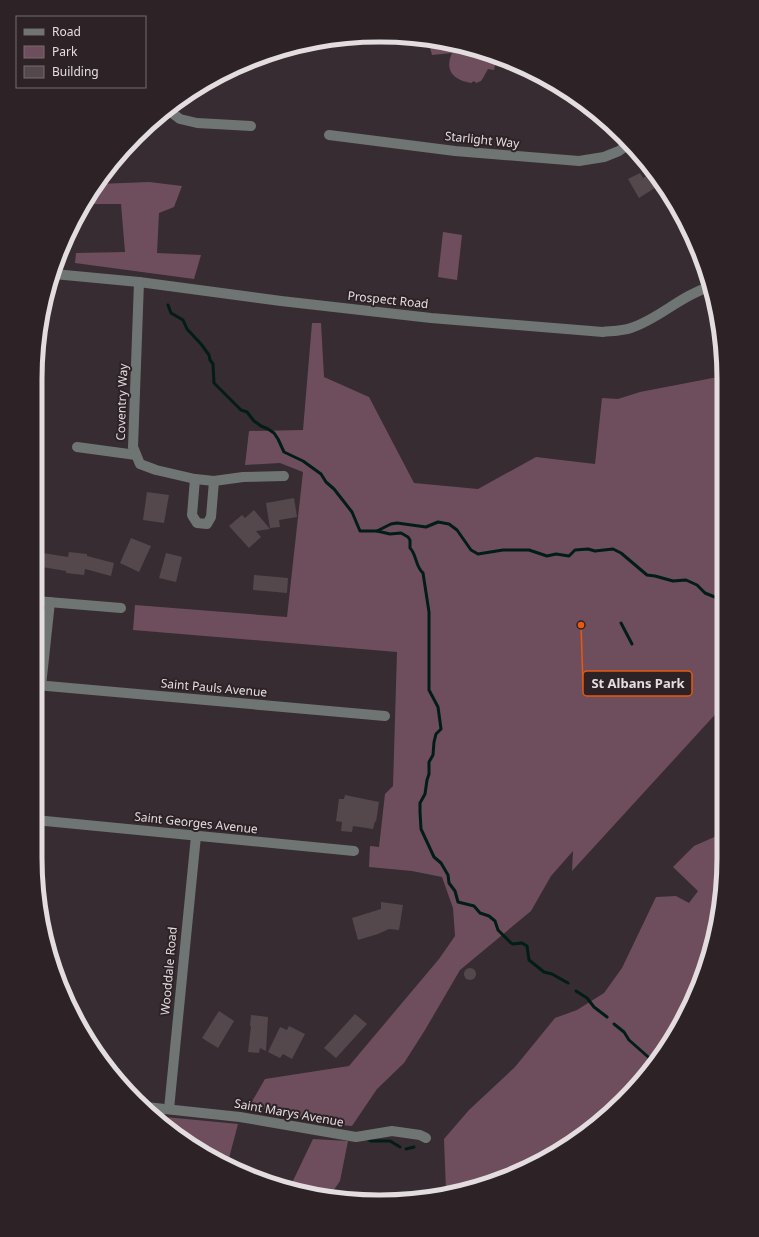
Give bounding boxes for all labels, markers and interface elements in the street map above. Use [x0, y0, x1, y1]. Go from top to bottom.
legend [16, 16, 146, 88]
text: Road [52, 23, 81, 40]
text: Park [52, 43, 78, 60]
text: Building [52, 63, 99, 80]
street label: Starlight Way [444, 127, 521, 152]
street label: Prospect Road [347, 287, 429, 312]
street label: Coventry Way [112, 362, 131, 441]
callout: St Albans Park [583, 671, 692, 696]
street label: Saint Pauls Avenue [160, 674, 268, 701]
text: St Albans Park [591, 674, 686, 692]
street label: Saint Georges Avenue [133, 808, 259, 837]
street label: Wooddale Road [156, 926, 181, 1016]
street label: Saint Marys Avenue [233, 1095, 345, 1131]

